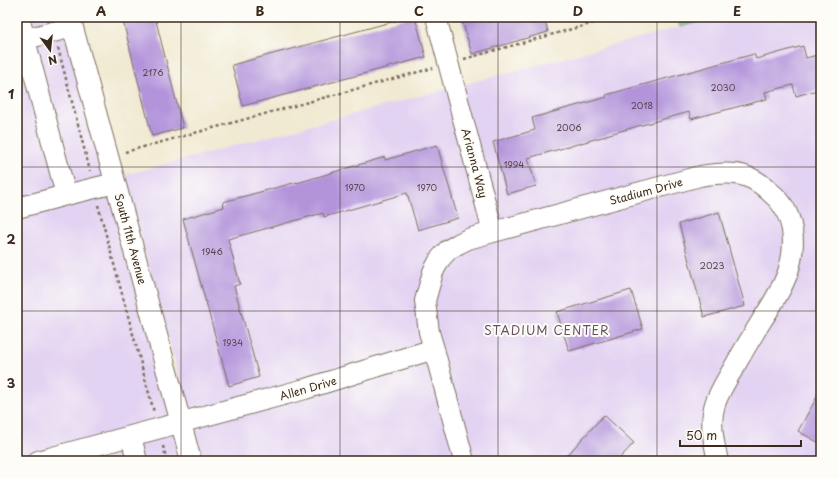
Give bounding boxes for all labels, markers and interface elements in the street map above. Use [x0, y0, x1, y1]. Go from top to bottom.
text: A [96, 1, 106, 20]
text: B [256, 1, 265, 20]
text: C [414, 1, 424, 20]
text: D [573, 1, 583, 20]
text: E [733, 1, 741, 20]
north arrow [30, 30, 70, 70]
text: N [46, 51, 59, 70]
house number: 2176 [143, 65, 163, 79]
house number: 2030 [711, 80, 736, 94]
text: 1 [8, 84, 14, 103]
house number: 2018 [631, 98, 653, 112]
house number: 2006 [556, 120, 582, 134]
street label: Arianna Way [457, 126, 493, 200]
house number: 1994 [504, 157, 524, 171]
street label: Stadium Drive [607, 173, 685, 209]
house number: 1970 [345, 180, 366, 194]
house number: 1970 [417, 180, 438, 194]
street label: South 11th Avenue [111, 192, 151, 286]
text: 2 [6, 229, 16, 248]
house number: 1946 [201, 244, 223, 258]
house number: 2023 [700, 258, 724, 272]
district label: STADIUM CENTER [484, 321, 610, 339]
house number: 1934 [223, 335, 243, 349]
street label: Allen Drive [277, 372, 339, 404]
text: 3 [7, 373, 16, 392]
scale bar [680, 422, 801, 448]
text: 50 m [686, 426, 717, 444]

